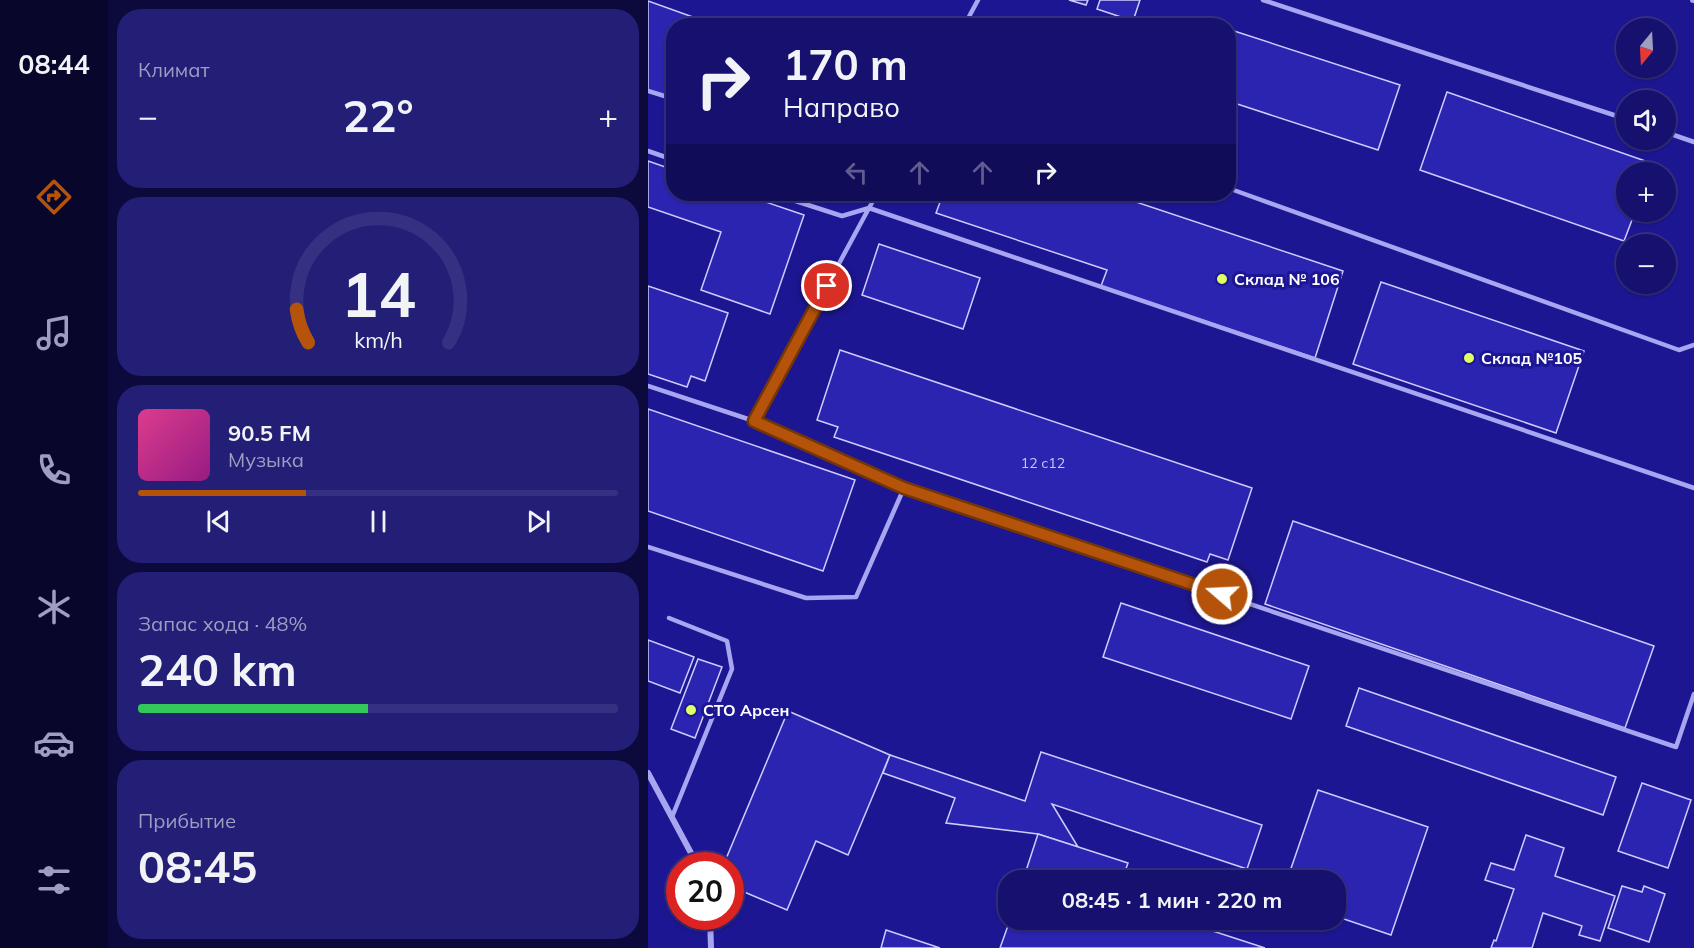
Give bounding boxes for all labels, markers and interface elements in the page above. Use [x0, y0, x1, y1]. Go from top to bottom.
north arrow [1616, 18, 1676, 78]
map controls [1616, 18, 1676, 294]
text: 170 m [783, 38, 908, 91]
icon: right [684, 42, 762, 120]
text: 08:44 [18, 47, 90, 81]
text: Климат [138, 57, 210, 82]
text: 22° [342, 87, 414, 143]
text: Направо [783, 90, 900, 124]
button: sound [1616, 90, 1676, 150]
text: − [138, 95, 158, 136]
text: + [598, 95, 618, 136]
icon: left [840, 156, 873, 189]
icon: ahead [903, 156, 936, 189]
icon: ahead [966, 156, 999, 189]
icon: right [1029, 156, 1062, 189]
button: + [1616, 162, 1676, 222]
icon: directions [33, 176, 75, 218]
button: − [1616, 234, 1676, 294]
text: 14 [341, 254, 415, 333]
pin [801, 260, 852, 311]
icon: arrive [810, 269, 843, 302]
place label: Склад № 106 [1234, 269, 1340, 289]
marker: Склад № 106 [1215, 272, 1229, 286]
icon: music [33, 312, 75, 354]
text: km/h [354, 327, 402, 354]
place label: Склад №105 [1481, 348, 1583, 368]
marker: Склад №105 [1462, 351, 1476, 365]
text: 90.5 FM [228, 419, 311, 447]
text: Музыка [228, 447, 304, 472]
icon: phone [33, 449, 75, 491]
house number: 12 с12 [1021, 454, 1065, 472]
icon: previous [202, 505, 235, 538]
icon: pause [362, 505, 395, 538]
icon: next [522, 505, 555, 538]
position arrow [1190, 562, 1254, 626]
icon: climate [33, 586, 75, 628]
text: Запас хода · 48% [138, 611, 307, 636]
text: 240 km [138, 641, 297, 697]
place label: СТО Арсен [703, 700, 789, 720]
marker: СТО Арсен [684, 703, 698, 717]
icon: car [33, 722, 75, 764]
text: Прибытие [138, 808, 236, 833]
text: 08:45 [138, 838, 257, 894]
speed limit sign: 20 [666, 852, 744, 930]
icon: filters [33, 859, 75, 901]
text: 08:45 · 1 мин · 220 m [1062, 886, 1282, 914]

